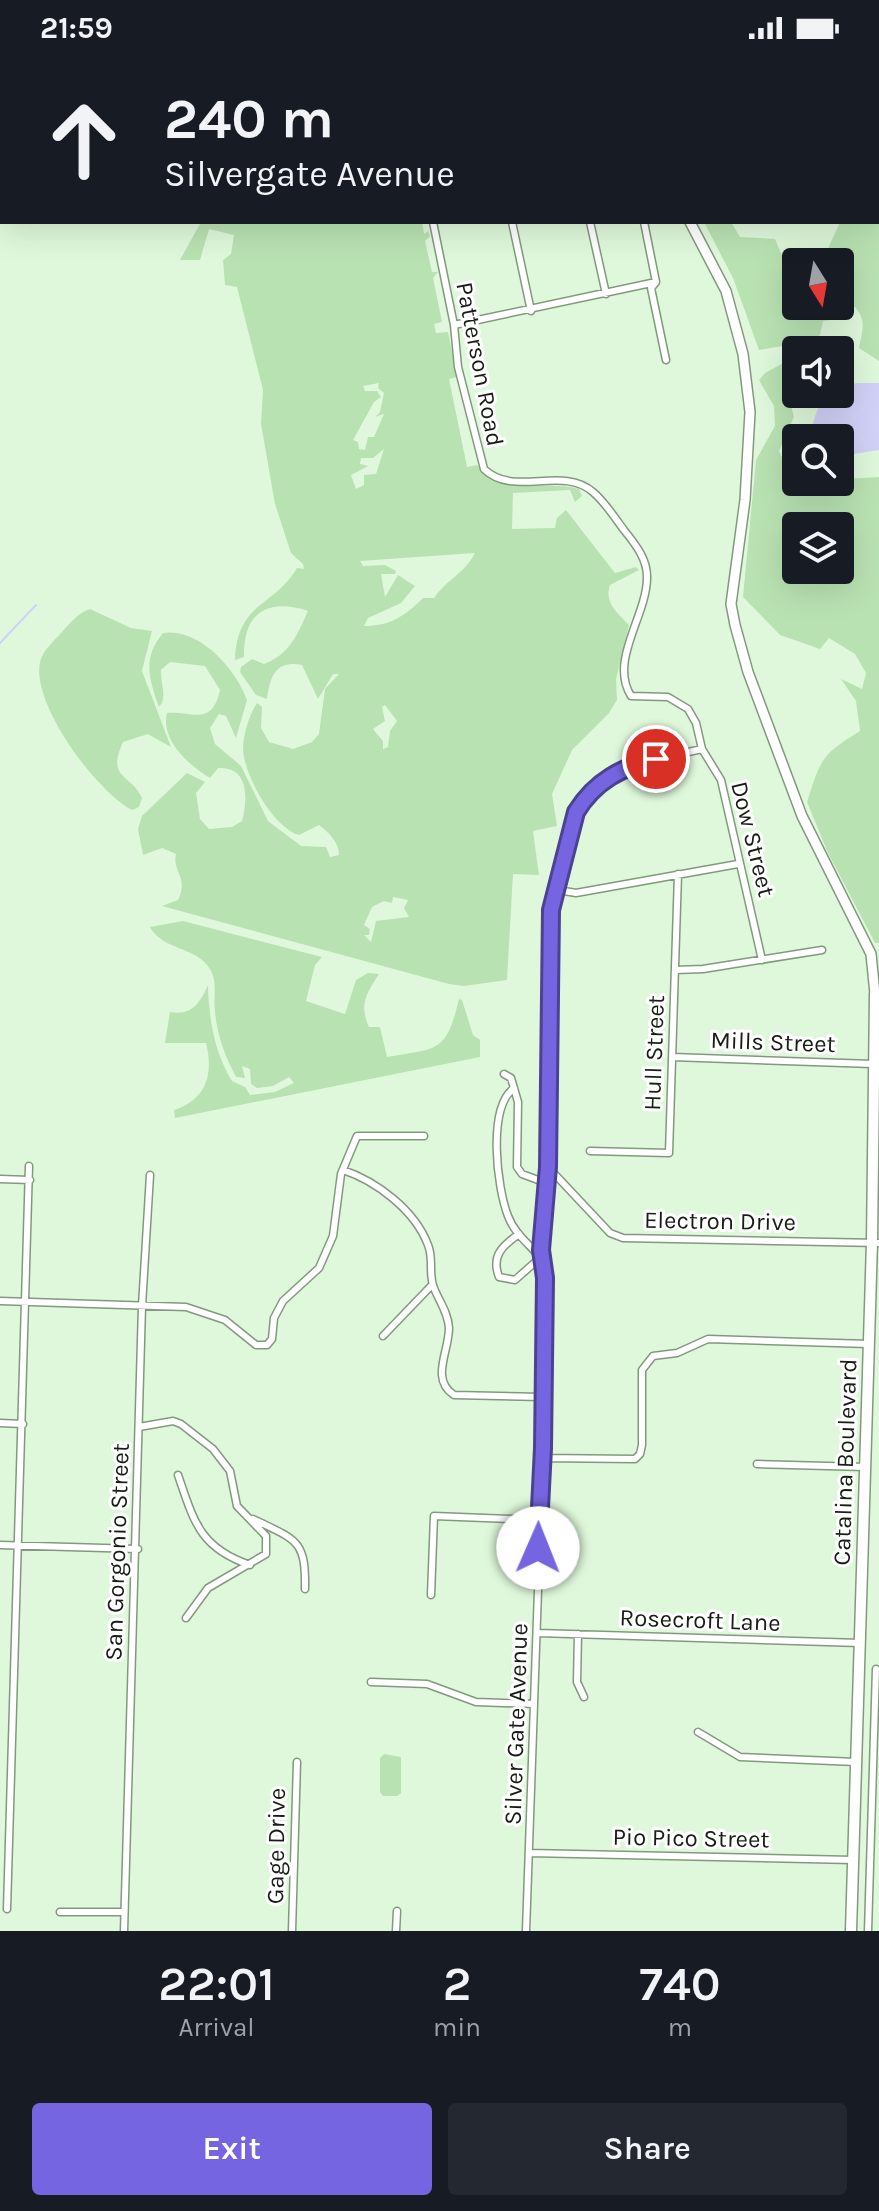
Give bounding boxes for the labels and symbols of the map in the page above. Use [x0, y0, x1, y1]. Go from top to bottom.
north arrow [782, 248, 854, 320]
street label: Patterson Road [450, 280, 510, 448]
pin [622, 725, 690, 793]
street label: Dow Street [725, 778, 781, 900]
street label: Hull Street [638, 995, 670, 1111]
street label: Mills Street [710, 1026, 836, 1058]
street label: Electron Drive [644, 1206, 796, 1236]
street label: Catalina Boulevard [827, 1358, 863, 1566]
street label: San Gorgonio Street [99, 1443, 135, 1661]
position arrow [496, 1506, 580, 1590]
street label: Rosecroft Lane [619, 1603, 781, 1637]
street label: Silver Gate Avenue [498, 1623, 534, 1825]
street label: Gage Drive [261, 1788, 291, 1904]
street label: Pio Pico Street [612, 1823, 770, 1853]

